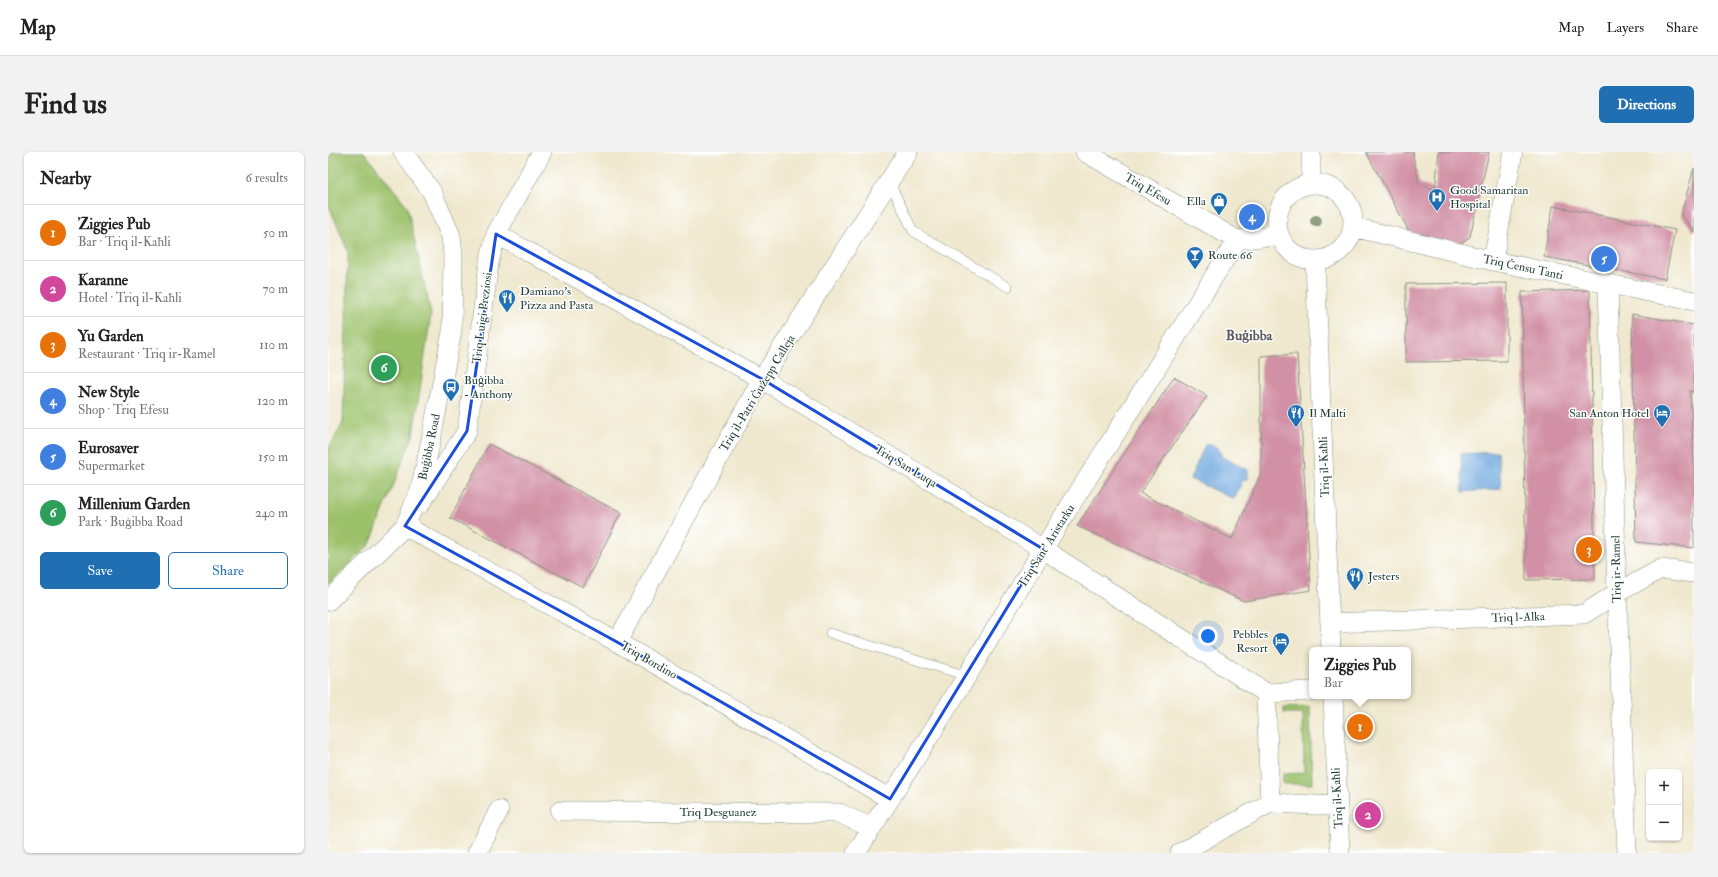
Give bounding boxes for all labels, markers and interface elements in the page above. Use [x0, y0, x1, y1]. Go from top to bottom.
text: Map [20, 16, 56, 40]
text: Map [1558, 19, 1584, 36]
text: Layers [1606, 19, 1644, 36]
text: Share [1666, 19, 1698, 36]
button: Directions [1599, 86, 1694, 123]
text: Find us [24, 87, 107, 122]
text: Nearby [40, 168, 91, 189]
text: 6 results [245, 170, 288, 186]
street label: Triq Efesu [1122, 170, 1174, 209]
place label: Good Samaritan Hospital [1450, 183, 1529, 212]
hospital icon: Good Samaritan Hospital [1427, 187, 1447, 212]
shop icon: Ella [1209, 191, 1229, 216]
place label: Ella [1186, 194, 1207, 209]
pin: 4 [1239, 202, 1265, 232]
text: Ziggies Pub [78, 215, 150, 234]
text: 1 [51, 225, 55, 241]
text: 50 m [263, 225, 288, 241]
text: Bar · Triq il-Kaħli [78, 234, 171, 250]
pin: 5 [1591, 244, 1617, 274]
bar icon: Route 66 [1185, 245, 1205, 270]
place label: Route 66 [1208, 248, 1253, 263]
street label: Triq Ċensu Tanti [1481, 251, 1565, 283]
text: Karanne [78, 271, 128, 290]
street label: Triq Luigi Preziosi [469, 271, 496, 365]
text: 2 [50, 281, 56, 297]
text: 70 m [263, 281, 288, 297]
place label: Damiano's Pizza and Pasta [520, 284, 594, 313]
restaurant icon: Damiano's Pizza and Pasta [497, 288, 517, 313]
text: Hotel · Triq il-Kaħli [78, 290, 182, 306]
text: Yu Garden [78, 327, 144, 346]
district label: Buġibba [1226, 327, 1274, 344]
street label: Triq il-Patri Ġużepp Calleja [716, 331, 799, 455]
text: 3 [51, 337, 56, 353]
text: 110 m [259, 337, 288, 353]
text: Restaurant · Triq ir-Ramel [78, 346, 216, 362]
pin: 6 [371, 353, 397, 383]
place label: Buġibba - Anthony [464, 373, 513, 402]
bus stop icon: Buġibba - Anthony [441, 377, 461, 402]
text: New Style [78, 383, 140, 402]
text: 4 [49, 393, 57, 409]
text: 120 m [257, 393, 288, 409]
text: Shop · Triq Efesu [78, 402, 169, 418]
restaurant icon: Il Malti [1286, 403, 1306, 428]
hotel icon: San Anton Hotel [1652, 403, 1672, 428]
place label: Il Malti [1309, 406, 1346, 421]
place label: San Anton Hotel [1569, 406, 1649, 421]
street label: Buġibba Road [415, 412, 444, 482]
street label: Triq il-Kaħli [1316, 436, 1333, 498]
text: Eurosaver [78, 439, 139, 458]
street label: Triq San Luqa [872, 442, 941, 492]
text: 5 [50, 449, 56, 465]
text: 150 m [258, 449, 288, 465]
text: Supermarket [78, 458, 145, 474]
text: Millenium Garden [78, 495, 190, 514]
street label: Triq Sant' Aristarku [1015, 502, 1078, 591]
text: 6 [50, 505, 56, 521]
text: 240 m [255, 505, 288, 521]
text: Park · Buġibba Road [78, 514, 183, 530]
pin: 3 [1576, 535, 1602, 565]
street label: Triq ir-Ramel [1608, 535, 1625, 603]
button: Save [40, 552, 160, 589]
button: Share [168, 552, 288, 589]
restaurant icon: Jesters [1345, 566, 1365, 591]
place label: Jesters [1367, 569, 1399, 584]
street label: Triq l-Alka [1491, 609, 1546, 626]
your location [1198, 626, 1218, 646]
place label: Pebbles Resort [1232, 627, 1268, 656]
hotel icon: Pebbles Resort [1271, 631, 1291, 656]
street label: Triq Bordino [618, 638, 680, 683]
popup [1309, 647, 1411, 699]
text: Ziggies Pub [1324, 656, 1396, 675]
text: Bar [1324, 675, 1343, 691]
pin: 1 [1347, 712, 1373, 742]
street label: Triq il-Kaħli [1328, 767, 1347, 829]
map controls [1646, 769, 1682, 841]
button: + [1646, 769, 1682, 805]
pin: 2 [1355, 800, 1381, 830]
street label: Triq Desguanez [679, 805, 757, 820]
button: − [1646, 805, 1682, 841]

